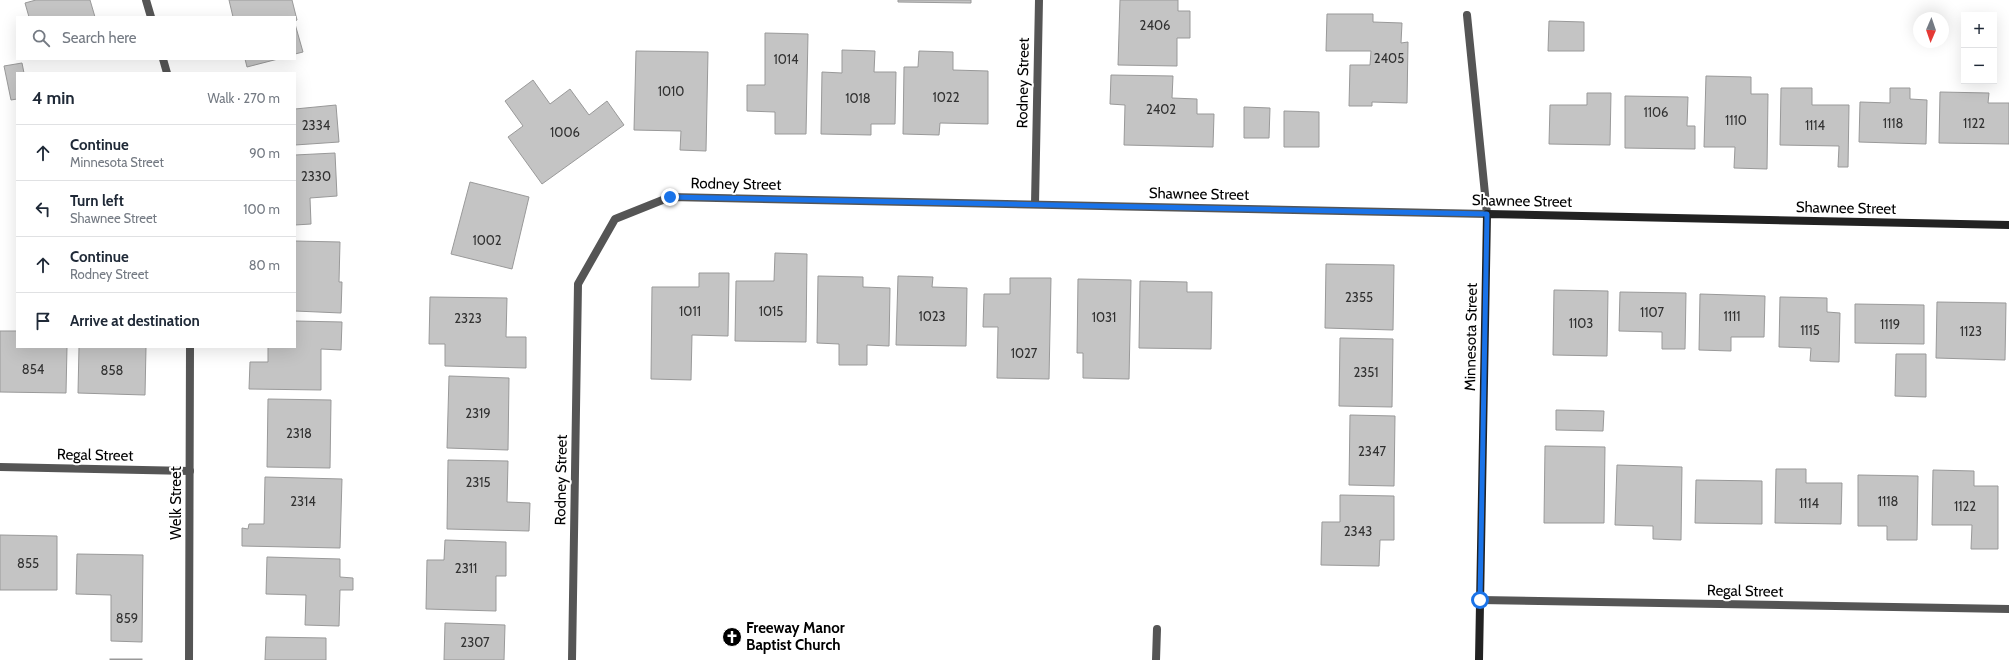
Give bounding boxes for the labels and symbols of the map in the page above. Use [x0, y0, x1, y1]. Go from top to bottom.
north arrow [1913, 12, 1949, 48]
house number: 2406 [1140, 17, 1170, 33]
street label: Rodney Street [1013, 37, 1033, 129]
house number: 2405 [1374, 50, 1404, 66]
house number: 1014 [773, 51, 799, 67]
house number: 1010 [658, 83, 684, 99]
house number: 1022 [933, 89, 960, 105]
house number: 1018 [845, 90, 871, 106]
house number: 2402 [1146, 101, 1176, 117]
house number: 1106 [1644, 104, 1668, 120]
house number: 1110 [1725, 112, 1747, 128]
house number: 1118 [1883, 115, 1903, 131]
house number: 1122 [1963, 115, 1985, 131]
house number: 2334 [302, 117, 331, 133]
house number: 1114 [1805, 117, 1826, 133]
house number: 1006 [550, 124, 580, 140]
house number: 2330 [301, 168, 331, 184]
street label: Rodney Street [690, 174, 782, 194]
street label: Shawnee Street [1149, 184, 1249, 204]
route end [661, 188, 679, 206]
street label: Shawnee Street [1472, 191, 1572, 211]
street label: Shawnee Street [1796, 198, 1896, 218]
house number: 1002 [472, 232, 502, 248]
street label: Minnesota Street [1461, 283, 1481, 391]
house number: 2355 [1345, 289, 1373, 305]
house number: 1011 [679, 303, 701, 319]
house number: 1015 [759, 303, 783, 319]
house number: 1107 [1640, 304, 1664, 320]
house number: 1023 [918, 308, 946, 324]
house number: 1111 [1724, 308, 1740, 324]
house number: 1031 [1092, 309, 1116, 325]
house number: 2323 [454, 310, 482, 326]
house number: 1103 [1569, 315, 1593, 331]
house number: 1119 [1880, 316, 1900, 332]
house number: 1115 [1800, 322, 1820, 338]
house number: 1123 [1960, 323, 1982, 339]
house number: 1027 [1011, 345, 1038, 361]
house number: 854 [22, 361, 45, 377]
house number: 858 [101, 362, 124, 378]
house number: 2351 [1353, 364, 1379, 380]
house number: 2319 [465, 405, 491, 421]
house number: 2318 [286, 425, 312, 441]
street label: Rodney Street [551, 434, 571, 526]
house number: 2347 [1358, 443, 1386, 459]
street label: Regal Street [57, 445, 133, 465]
street label: Welk Street [167, 466, 185, 540]
house number: 2315 [465, 474, 491, 490]
house number: 2314 [290, 493, 316, 509]
house number: 1118 [1878, 493, 1898, 509]
house number: 1114 [1799, 495, 1820, 511]
house number: 1122 [1954, 498, 1976, 514]
house number: 2343 [1344, 523, 1372, 539]
house number: 855 [17, 555, 39, 571]
house number: 2311 [455, 560, 477, 576]
street label: Regal Street [1707, 581, 1783, 601]
route start [1471, 591, 1489, 609]
house number: 859 [116, 610, 138, 626]
place label: Freeway Manor Baptist Church [746, 619, 845, 654]
church icon: Freeway Manor Baptist Church [721, 626, 743, 648]
house number: 2307 [460, 634, 490, 650]

